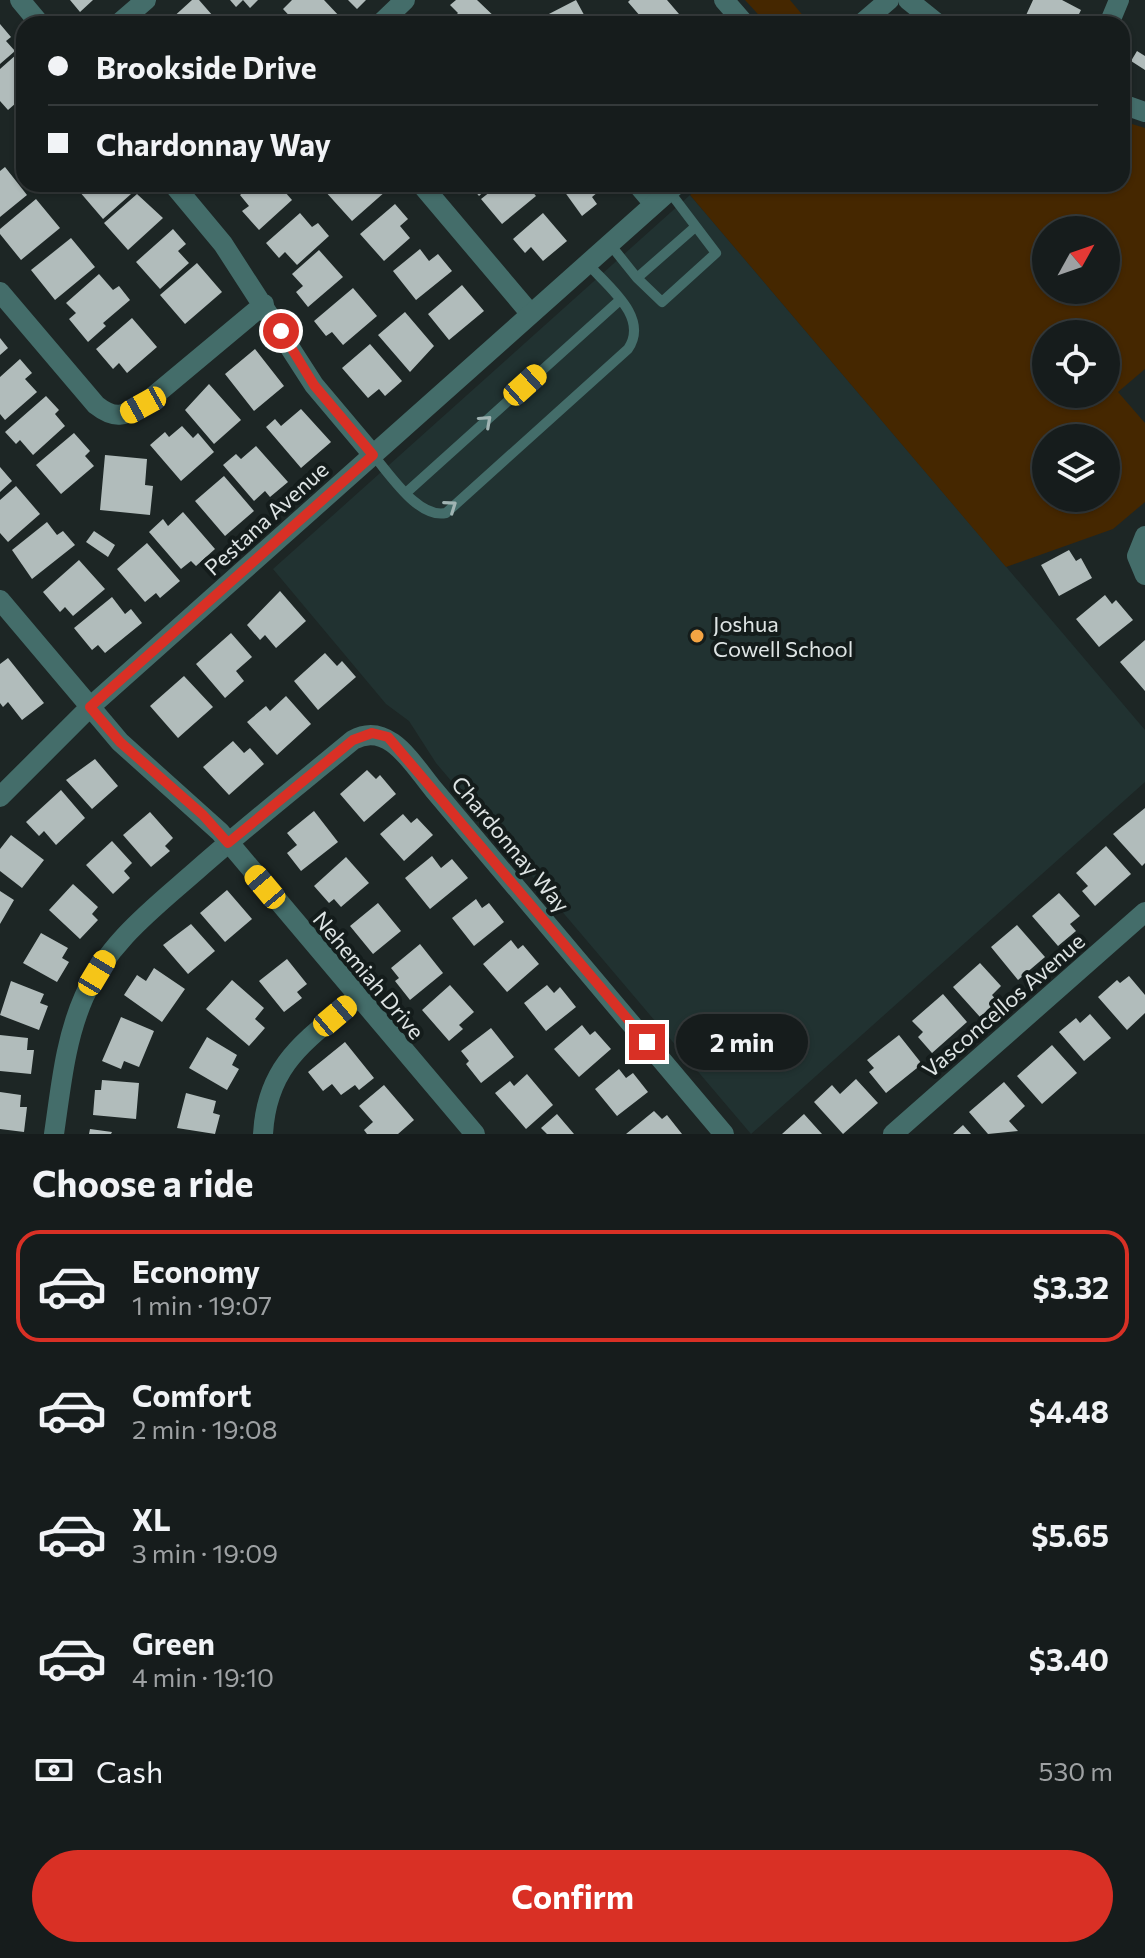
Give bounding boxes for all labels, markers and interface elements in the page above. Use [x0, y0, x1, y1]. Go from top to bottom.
text: Brookside Drive [96, 48, 317, 85]
text: Chardonnay Way [96, 125, 331, 162]
north arrow [1032, 216, 1120, 304]
map controls [1032, 216, 1120, 512]
route start [263, 313, 299, 349]
button: locate [1032, 320, 1120, 408]
car [499, 360, 551, 410]
car [116, 383, 170, 427]
one-way arrow [476, 416, 491, 430]
button: layers [1032, 424, 1120, 512]
street label: Pestana Avenue [199, 455, 333, 581]
one-way arrow [442, 501, 457, 516]
place label: Joshua Cowell School [713, 610, 853, 662]
marker: Joshua Cowell School [688, 627, 706, 645]
street label: Chardonnay Way [446, 770, 576, 918]
car [240, 861, 290, 913]
street label: Nehemiah Drive [308, 906, 430, 1044]
street label: Vasconcellos Avenue [916, 927, 1090, 1083]
car [74, 946, 120, 1000]
car [309, 991, 361, 1041]
callout: 2 min [675, 1014, 807, 1070]
route end [629, 1024, 665, 1060]
text: 2 min [710, 1026, 774, 1057]
text: Choose a ride [32, 1160, 253, 1204]
icon: car [36, 1250, 108, 1322]
text: Economy [132, 1252, 260, 1289]
text: $3.32 [1032, 1268, 1109, 1305]
text: 1 min · 19:07 [132, 1289, 272, 1320]
icon: car [36, 1374, 108, 1446]
text: Comfort [132, 1376, 251, 1413]
text: $4.48 [1029, 1392, 1109, 1429]
text: 2 min · 19:08 [132, 1413, 278, 1444]
icon: car [36, 1498, 108, 1570]
text: XL [132, 1500, 171, 1537]
text: $5.65 [1031, 1516, 1109, 1553]
text: 3 min · 19:09 [132, 1537, 278, 1568]
icon: car [36, 1622, 108, 1694]
text: Green [132, 1624, 215, 1661]
text: $3.40 [1029, 1640, 1109, 1677]
text: 4 min · 19:10 [132, 1661, 274, 1692]
icon: cash [32, 1748, 76, 1792]
text: Cash [96, 1752, 163, 1789]
text: 530 m [1039, 1755, 1113, 1786]
button: Confirm [32, 1850, 1113, 1942]

